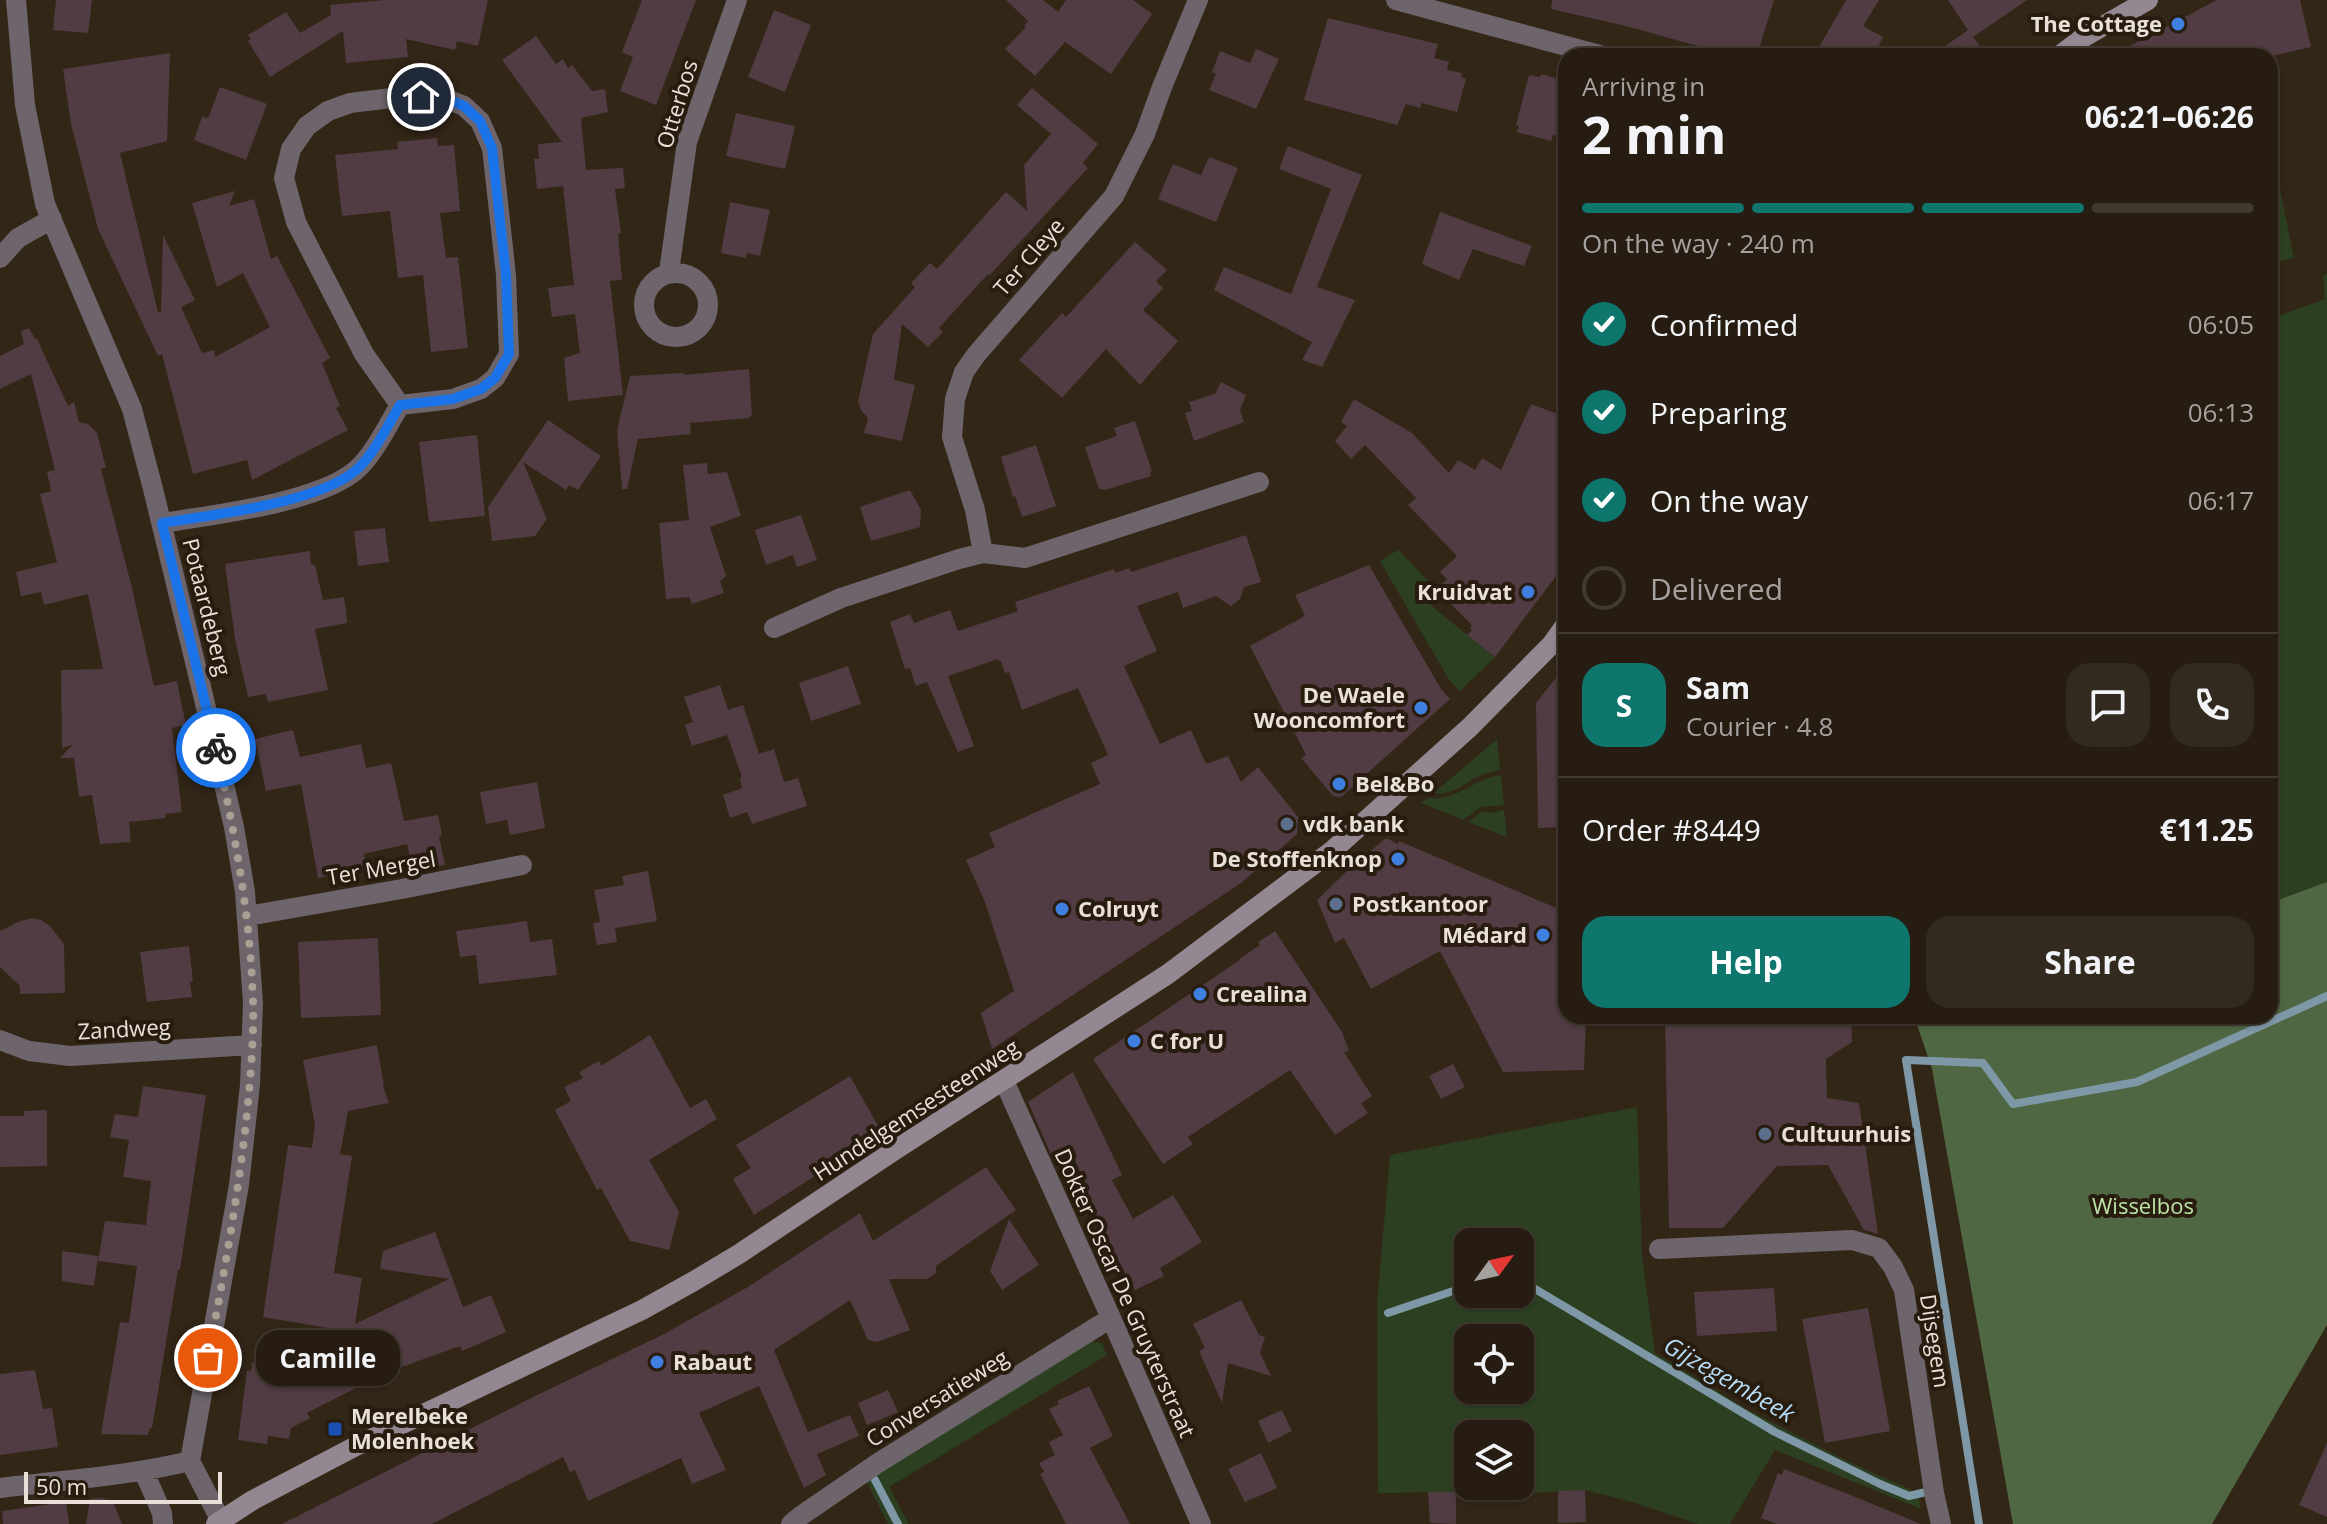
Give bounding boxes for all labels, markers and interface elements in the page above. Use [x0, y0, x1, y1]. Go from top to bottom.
place label: The Cottage [2031, 8, 2162, 38]
marker: The Cottage [2169, 15, 2187, 33]
street label: Otterbos [648, 56, 704, 152]
pin [387, 63, 455, 131]
text: Arriving in [1582, 68, 1705, 104]
icon: home [399, 75, 443, 119]
text: 06:21–06:26 [2085, 96, 2254, 137]
text: 2 min [1582, 98, 1726, 169]
street label: Ter Cleye [986, 211, 1071, 302]
text: On the way · 240 m [1582, 225, 1815, 261]
icon: check [1582, 302, 1626, 346]
text: Confirmed [1650, 304, 1798, 345]
text: 06:05 [2188, 306, 2254, 342]
icon: check [1582, 390, 1626, 434]
text: Preparing [1650, 392, 1787, 433]
text: 06:13 [2188, 394, 2254, 430]
icon: check [1582, 478, 1626, 522]
text: On the way [1650, 480, 1808, 521]
text: 06:17 [2188, 482, 2254, 518]
street label: Potaardeberg [176, 535, 240, 679]
text: Delivered [1650, 568, 1783, 609]
place label: Kruidvat [1417, 576, 1512, 606]
marker: Kruidvat [1519, 583, 1537, 601]
button: chat [2066, 663, 2150, 747]
button: phone [2170, 663, 2254, 747]
text: Sam [1686, 667, 1750, 708]
place label: De Waele Wooncomfort [1254, 679, 1405, 734]
text: S [1616, 685, 1632, 726]
marker: De Waele Wooncomfort [1412, 699, 1430, 717]
courier [176, 708, 256, 788]
text: Courier · 4.8 [1686, 708, 1833, 744]
icon: bike [194, 726, 238, 770]
place label: Bel&Bo [1355, 768, 1434, 798]
marker: Bel&Bo [1330, 775, 1348, 793]
place label: vdk bank [1303, 808, 1404, 838]
text: Order #8449 [1582, 809, 1761, 850]
text: €11.25 [2160, 809, 2254, 850]
marker: vdk bank [1278, 815, 1296, 833]
street label: Ter Mergel [324, 843, 438, 891]
place label: De Stoffenknop [1212, 843, 1382, 873]
marker: De Stoffenknop [1389, 850, 1407, 868]
place label: Postkantoor [1352, 888, 1488, 918]
place label: Colruyt [1078, 893, 1159, 923]
marker: Postkantoor [1327, 895, 1345, 913]
marker: Colruyt [1053, 900, 1071, 918]
button: Help [1582, 916, 1910, 1008]
button: Share [1926, 916, 2254, 1008]
place label: Médard [1442, 919, 1527, 949]
marker: Médard [1534, 926, 1552, 944]
place label: Crealina [1216, 978, 1307, 1008]
marker: Crealina [1191, 985, 1209, 1003]
street label: Zandweg [77, 1011, 171, 1045]
place label: C for U [1150, 1025, 1224, 1055]
street label: Hundelgemsesteenweg [807, 1031, 1024, 1187]
marker: C for U [1125, 1032, 1143, 1050]
place label: Cultuurhuis [1781, 1118, 1911, 1148]
marker: Cultuurhuis [1756, 1125, 1774, 1143]
street label: Dokter Oscar De Gruyterstraat [1049, 1143, 1203, 1442]
park label: Wisselbos [2092, 1190, 2194, 1220]
north arrow [1454, 1228, 1534, 1308]
map controls [1454, 1228, 1534, 1500]
street label: Dijsegem [1914, 1292, 1958, 1390]
pin [174, 1324, 242, 1392]
button: locate [1454, 1324, 1534, 1404]
water label: Gijzegembeek [1658, 1328, 1802, 1430]
callout: Camille [256, 1330, 400, 1386]
icon: bag [186, 1336, 230, 1380]
text: Camille [280, 1340, 376, 1376]
street label: Conversatieweg [860, 1341, 1013, 1453]
place label: Rabaut [673, 1346, 752, 1376]
marker: Rabaut [648, 1353, 666, 1371]
place label: Merelbeke Molenhoek [351, 1400, 475, 1455]
marker: Merelbeke Molenhoek [326, 1420, 344, 1438]
button: layers [1454, 1420, 1534, 1500]
scale bar [24, 1468, 222, 1504]
text: 50 m [36, 1471, 87, 1501]

